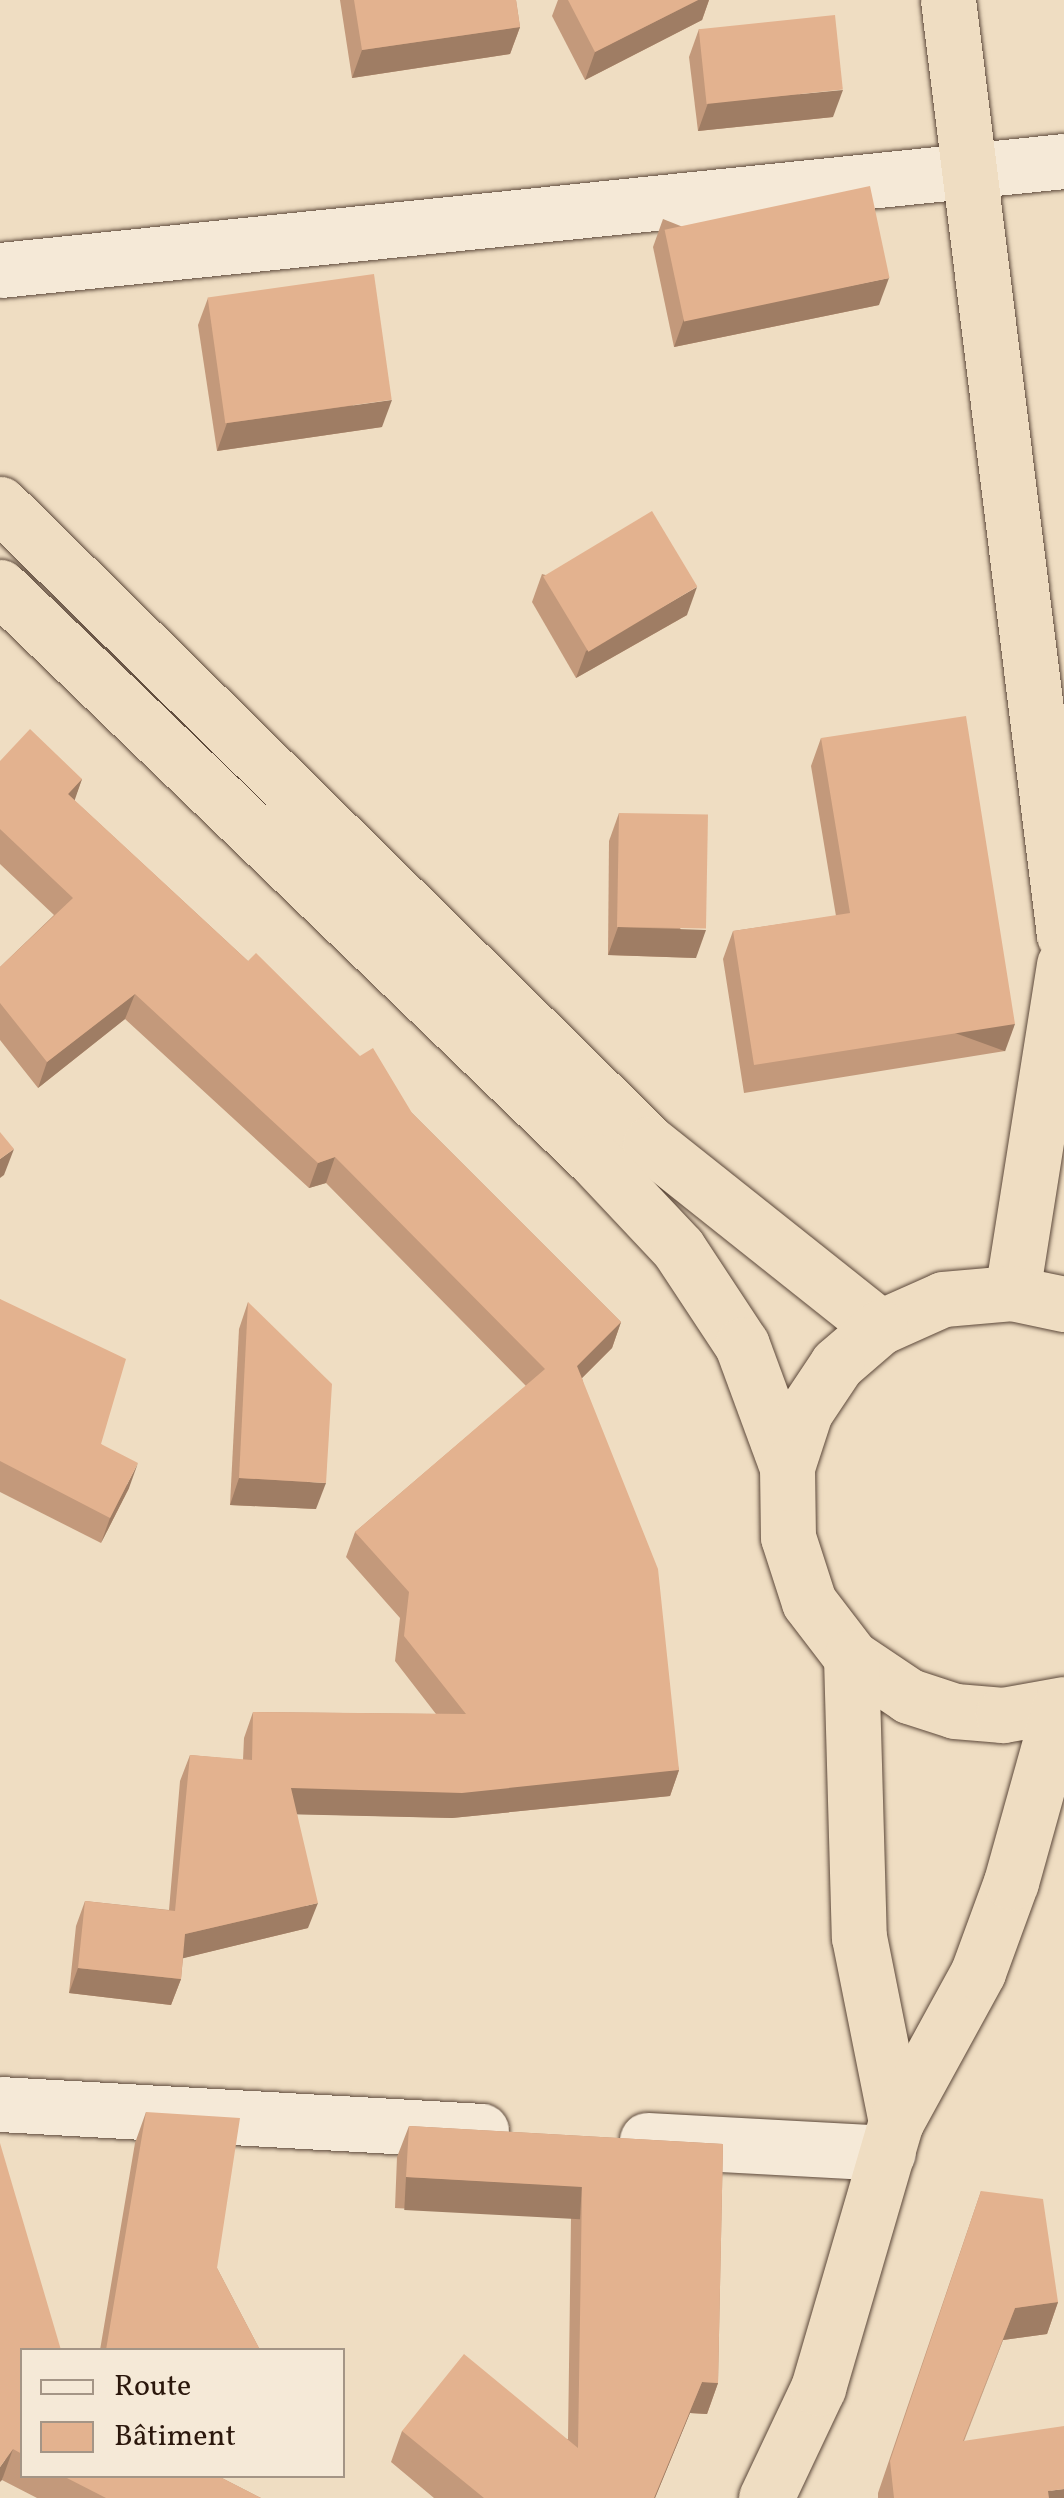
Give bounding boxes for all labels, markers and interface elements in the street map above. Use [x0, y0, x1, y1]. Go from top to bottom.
legend [20, 2348, 345, 2478]
text: Route [114, 2366, 191, 2408]
text: Bâtiment [114, 2416, 236, 2458]

